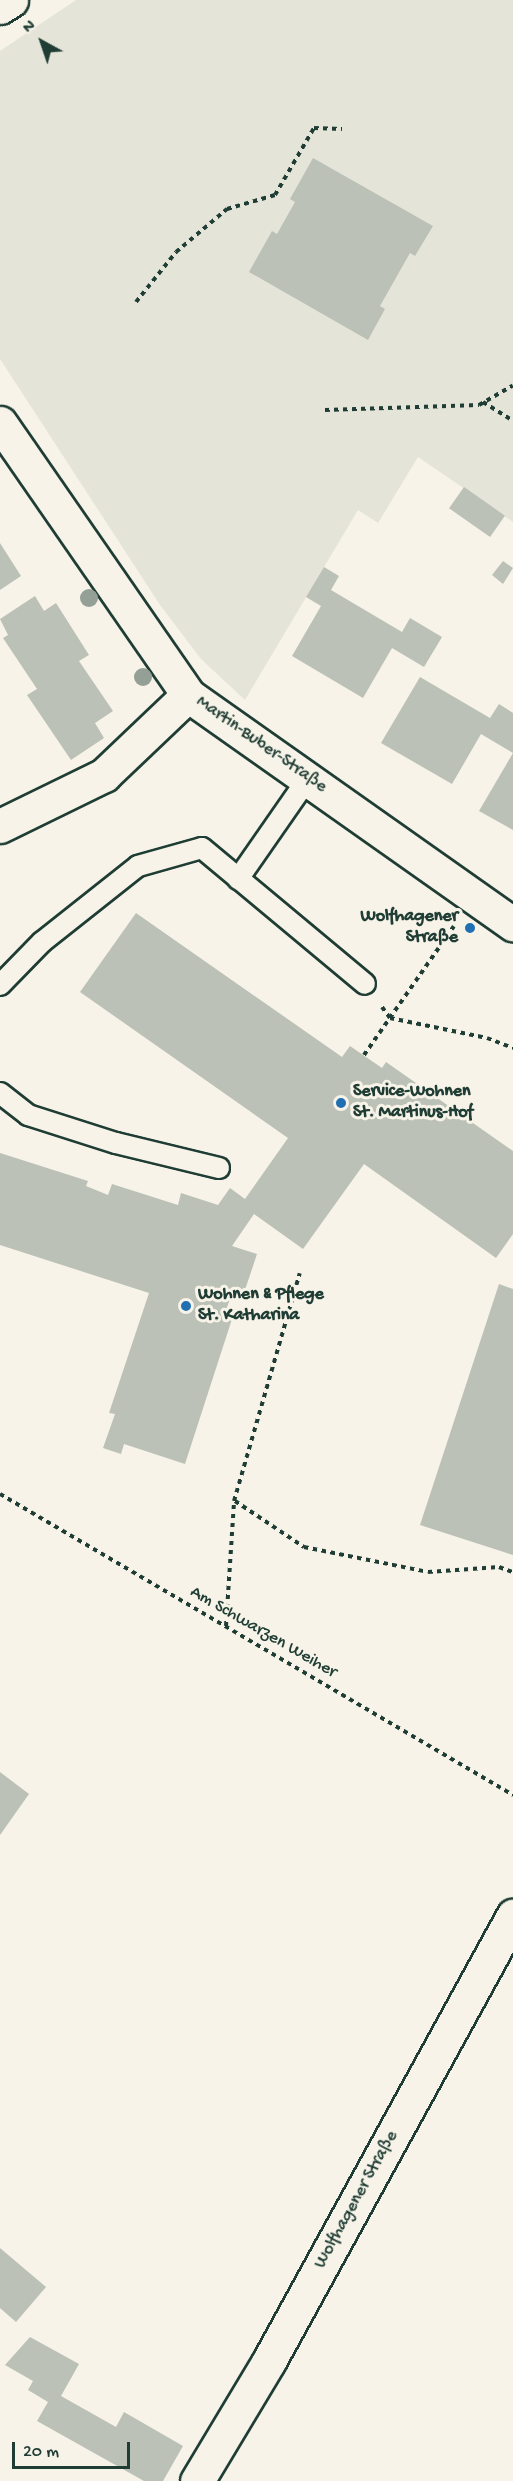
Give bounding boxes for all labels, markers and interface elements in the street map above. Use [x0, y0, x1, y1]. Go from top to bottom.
north arrow [12, 12, 72, 72]
text: N [20, 17, 40, 38]
street label: Martin-Buber-Straße [191, 692, 331, 798]
place label: Wolfhagener Straße [360, 907, 458, 950]
marker: Wolfhagener Straße [463, 921, 477, 935]
place label: Service-Wohnen St. Martinus-Hof [353, 1082, 473, 1124]
marker: Service-Wohnen St. Martinus-Hof [334, 1096, 348, 1110]
place label: Wohnen & Pflege St. Katharina [198, 1285, 324, 1328]
marker: Wohnen & Pflege St. Katharina [179, 1299, 193, 1313]
street label: Am Schwarzen Weiher [186, 1582, 340, 1684]
street label: Wolfhagener Straße [310, 2127, 404, 2273]
scale bar [15, 2430, 134, 2468]
text: 20 m [23, 2442, 59, 2463]

